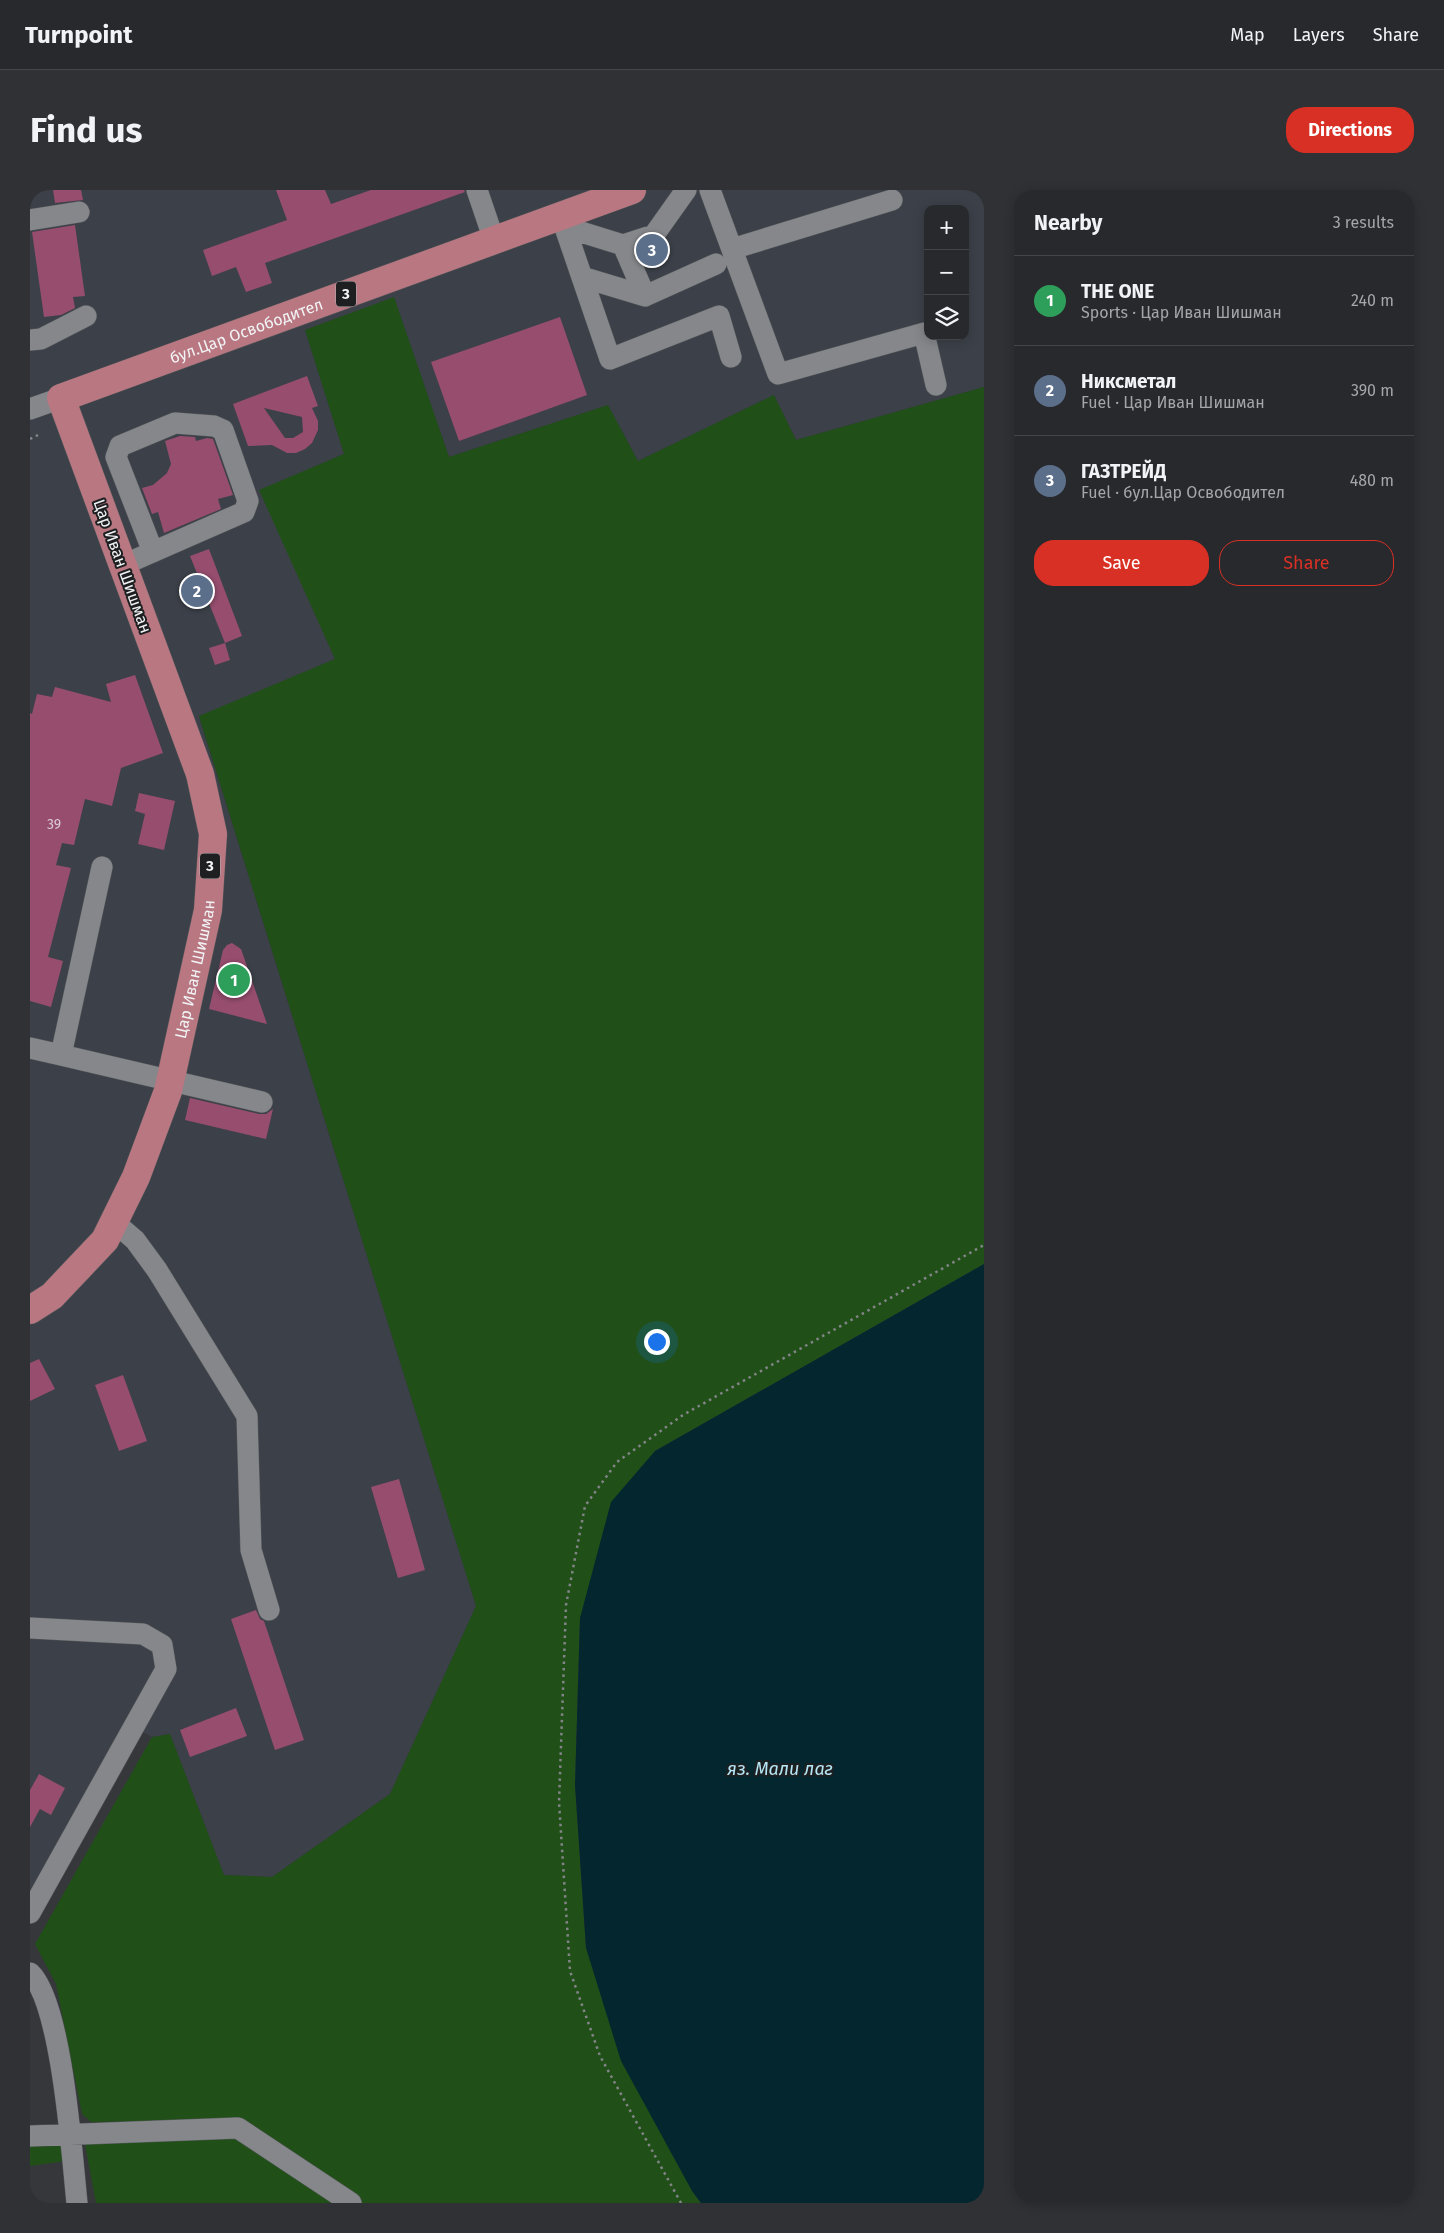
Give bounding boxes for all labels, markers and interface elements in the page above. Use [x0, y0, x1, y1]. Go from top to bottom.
text: Turnpoint [25, 21, 132, 49]
text: Map [1230, 24, 1265, 46]
text: Layers [1293, 24, 1345, 46]
text: Share [1373, 24, 1419, 46]
button: Directions [1286, 107, 1414, 153]
text: Find us [30, 109, 142, 151]
map controls [924, 205, 969, 340]
button: + [924, 205, 969, 250]
text: Nearby [1034, 210, 1102, 236]
text: 3 results [1333, 213, 1394, 232]
pin: 3 [636, 231, 668, 269]
button: − [924, 250, 969, 295]
text: THE ONE [1081, 280, 1154, 303]
road number: 3 [336, 282, 356, 306]
text: 1 [1046, 291, 1054, 310]
text: 240 m [1351, 291, 1394, 310]
street label: бул.Цар Освободител [167, 294, 326, 368]
button: layers [924, 295, 969, 340]
text: Sports · Цар Иван Шишман [1081, 303, 1282, 322]
text: Никсметал [1081, 370, 1176, 393]
text: 2 [1046, 381, 1054, 400]
text: 390 m [1351, 381, 1394, 400]
text: Fuel · Цар Иван Шишман [1081, 393, 1265, 412]
text: ГАЗТРЕЙД [1081, 460, 1166, 483]
text: 3 [1046, 471, 1054, 490]
text: 480 m [1350, 471, 1394, 490]
text: Fuel · бул.Цар Освободител [1081, 483, 1285, 502]
street label: Цар Иван Шишман [89, 496, 156, 636]
button: Save [1034, 540, 1209, 586]
button: Share [1219, 540, 1394, 586]
pin: 2 [181, 572, 213, 610]
house number: 39 [47, 816, 61, 833]
road number: 3 [200, 854, 220, 878]
street label: Цар Иван Шишман [171, 899, 219, 1040]
pin: 1 [218, 961, 250, 999]
your location [644, 1329, 670, 1355]
water label: яз. Мали лаг [726, 1758, 833, 1780]

